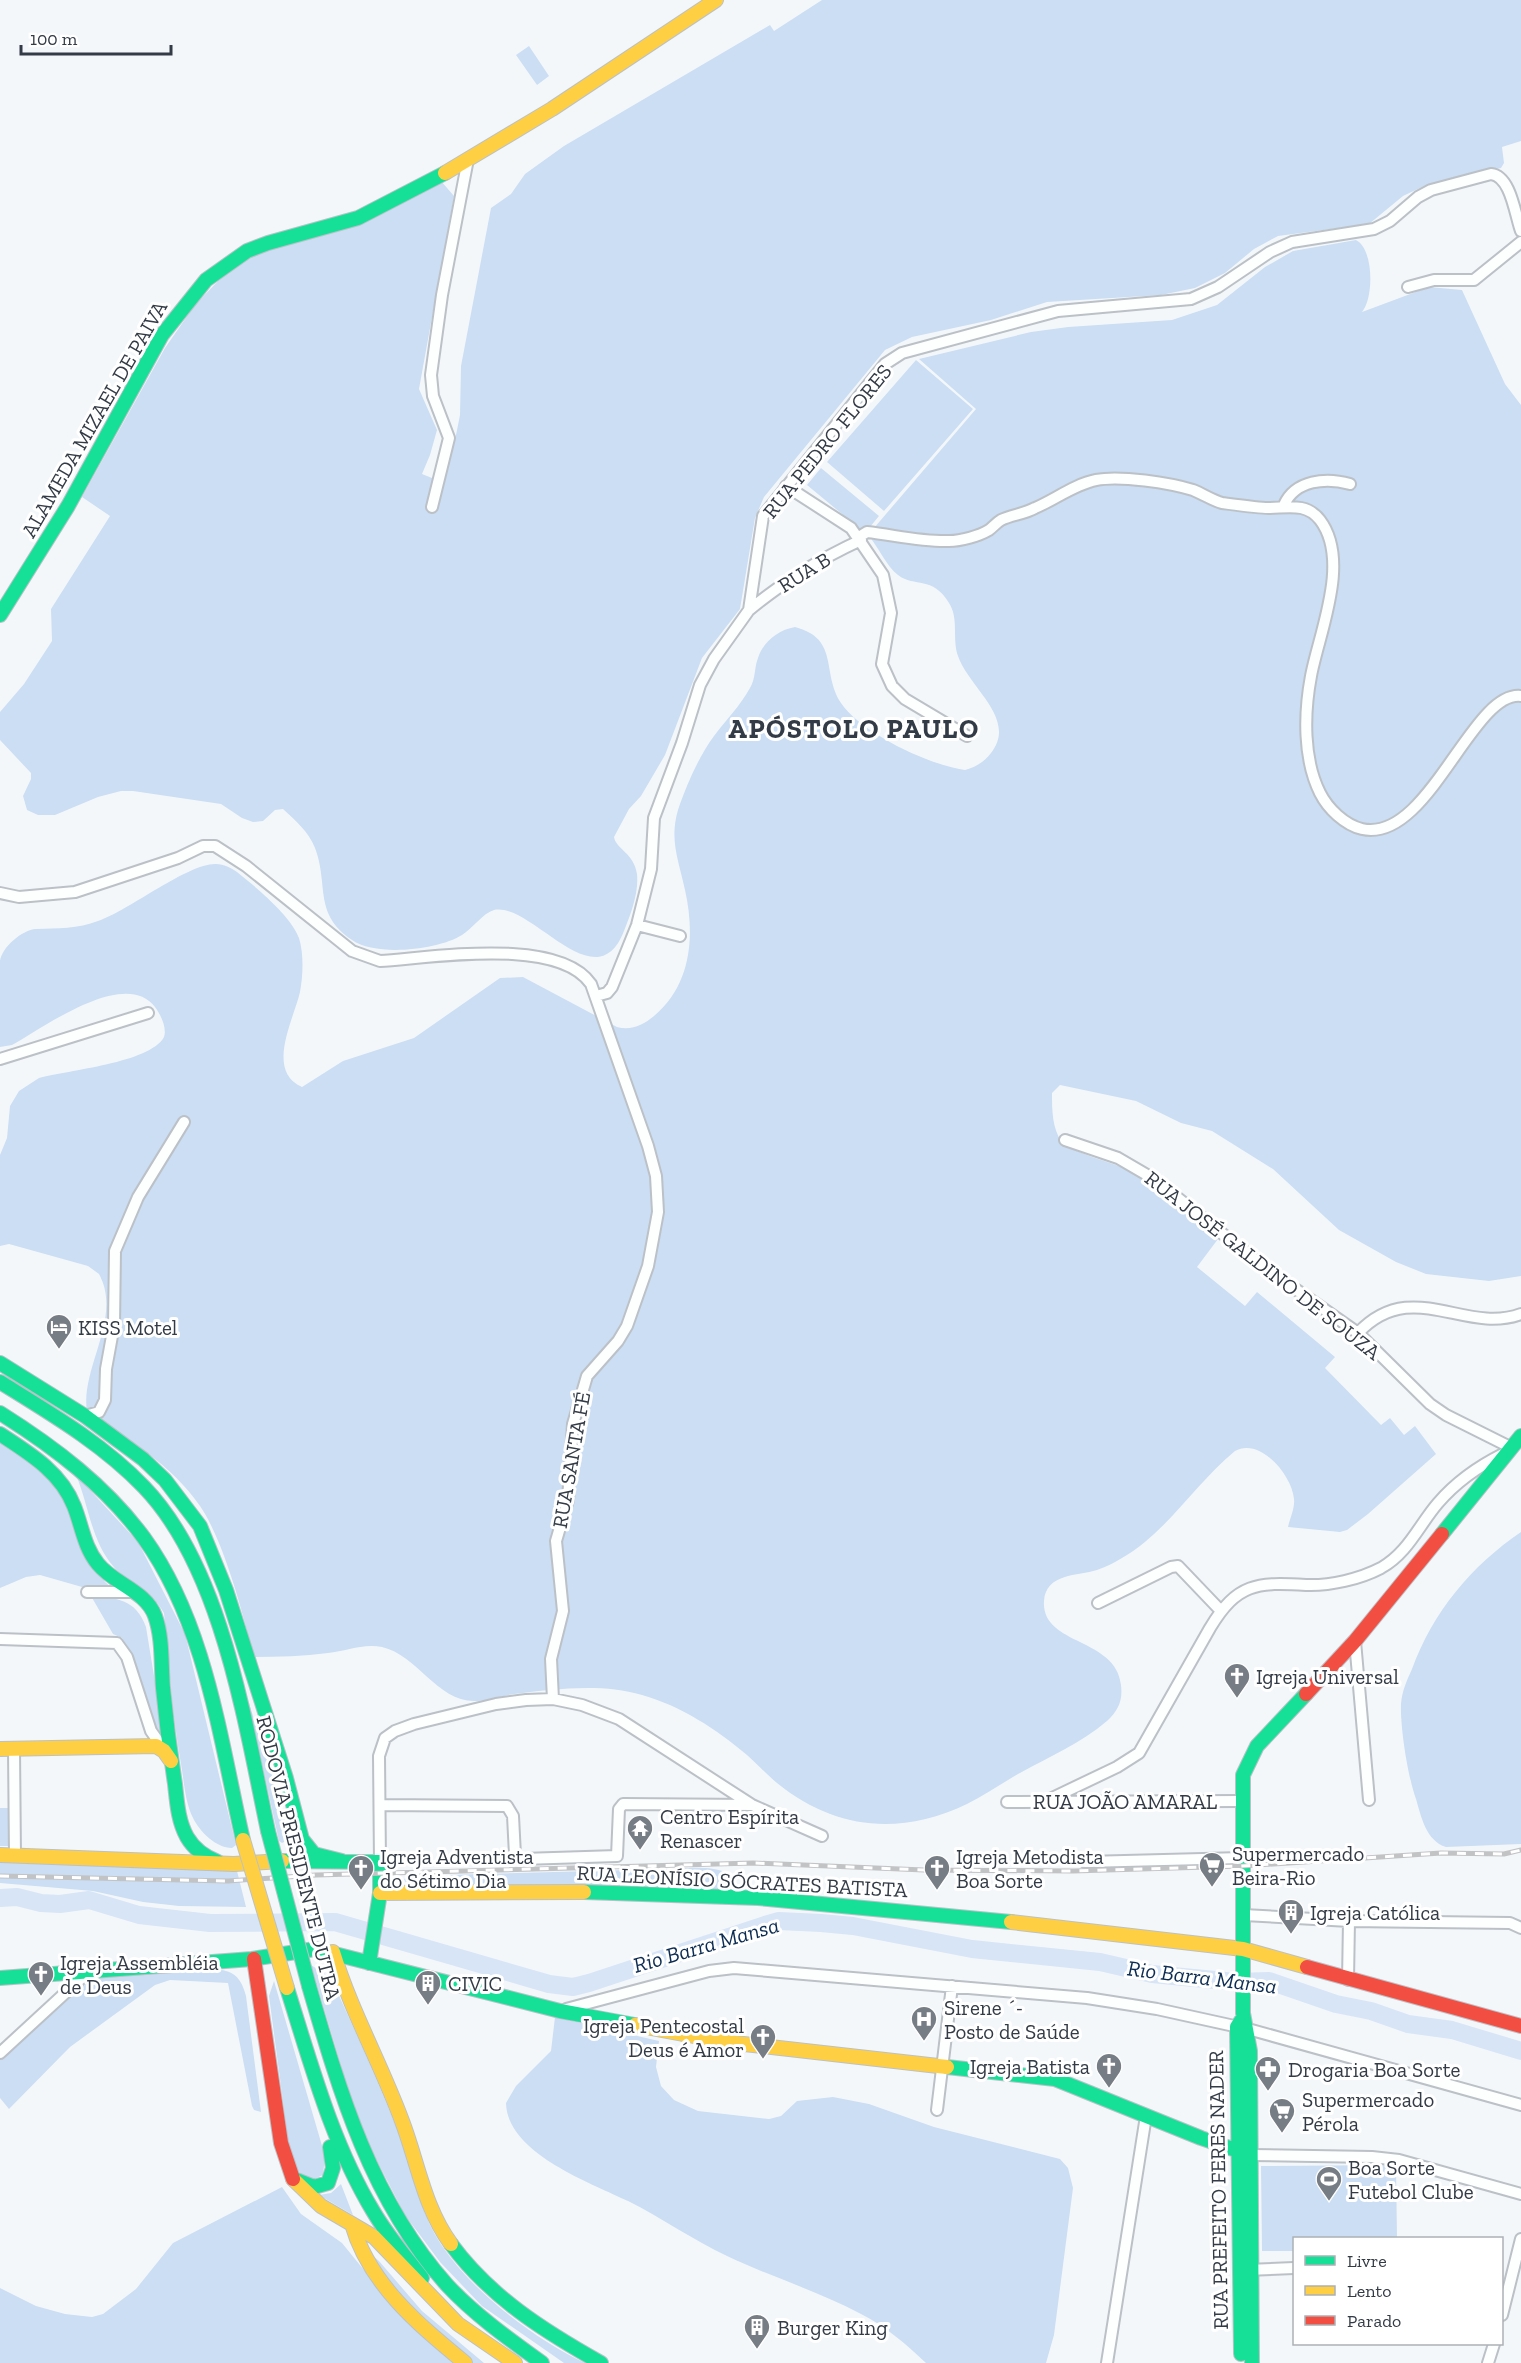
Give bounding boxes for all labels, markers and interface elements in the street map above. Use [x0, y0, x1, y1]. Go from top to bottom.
scale bar [21, 18, 171, 56]
text: 100 m [30, 28, 78, 50]
street label: ALAMEDA MIZAEL DE PAIVA [16, 296, 172, 542]
street label: RUA PEDRO FLORES [757, 359, 897, 523]
street label: RUA B [773, 546, 835, 598]
district label: APÓSTOLO PAULO [728, 713, 980, 745]
street label: RUA JOSÉ GALDINO DE SOUZA [1140, 1165, 1386, 1365]
hotel icon: KISS Motel [44, 1312, 74, 1350]
place label: KISS Motel [78, 1315, 178, 1340]
street label: RUA SANTA FÉ [547, 1390, 595, 1530]
church icon: Igreja Universal [1222, 1661, 1252, 1699]
place label: Igreja Universal [1256, 1664, 1399, 1690]
street label: RODOVIA PRESIDENTE DUTRA [251, 1713, 347, 2003]
street label: RUA JOÃO AMARAL [1033, 1789, 1218, 1814]
place label: Centro Espírita Renascer [660, 1804, 799, 1853]
temple icon: Centro Espírita Renascer [625, 1813, 655, 1851]
place label: Supermercado Beira-Rio [1232, 1841, 1364, 1890]
place label: Igreja Adventista do Sétimo Dia [380, 1844, 534, 1893]
place label: Igreja Metodista Boa Sorte [956, 1844, 1104, 1893]
supermarket icon: Supermercado Beira-Rio [1197, 1850, 1227, 1888]
church icon: Igreja Adventista do Sétimo Dia [346, 1853, 376, 1891]
church icon: Igreja Metodista Boa Sorte [922, 1853, 952, 1891]
street label: RUA LEONÍSIO SÓCRATES BATISTA [576, 1860, 908, 1902]
building icon: Igreja Católica [1276, 1897, 1306, 1935]
place label: Igreja Católica [1310, 1900, 1440, 1926]
water label: Rio Barra Mansa [630, 1911, 782, 1979]
place label: Igreja Assembléia de Deus [60, 1950, 219, 1999]
water label: Rio Barra Mansa [1126, 1954, 1278, 2000]
church icon: Igreja Assembléia de Deus [26, 1959, 56, 1997]
building icon: CIVIC [413, 1968, 443, 2006]
place label: CIVIC [448, 1971, 502, 1996]
place label: Sirene ´- Posto de Saúde [944, 1995, 1080, 2044]
hospital icon: Sirene ´- Posto de Saúde [909, 2004, 939, 2042]
place label: Igreja Pentecostal Deus é Amor [583, 2013, 744, 2062]
church icon: Igreja Pentecostal Deus é Amor [748, 2022, 778, 2060]
street label: RUA PREFEITO FERES NADER [1203, 2050, 1233, 2330]
church icon: Igreja Batista [1094, 2051, 1124, 2089]
place label: Igreja Batista [970, 2054, 1090, 2080]
pharmacy icon: Drogaria Boa Sorte [1253, 2054, 1283, 2092]
place label: Drogaria Boa Sorte [1288, 2057, 1461, 2082]
place label: Supermercado Pérola [1302, 2087, 1434, 2136]
supermarket icon: Supermercado Pérola [1267, 2096, 1297, 2134]
place label: Boa Sorte Futebol Clube [1348, 2155, 1474, 2204]
sports icon: Boa Sorte Futebol Clube [1314, 2164, 1344, 2202]
legend [1293, 2237, 1503, 2345]
text: Livre [1347, 2250, 1387, 2272]
text: Lento [1347, 2280, 1392, 2302]
text: Parado [1347, 2310, 1401, 2332]
building icon: Burger King [742, 2312, 772, 2350]
place label: Burger King [777, 2315, 888, 2340]

